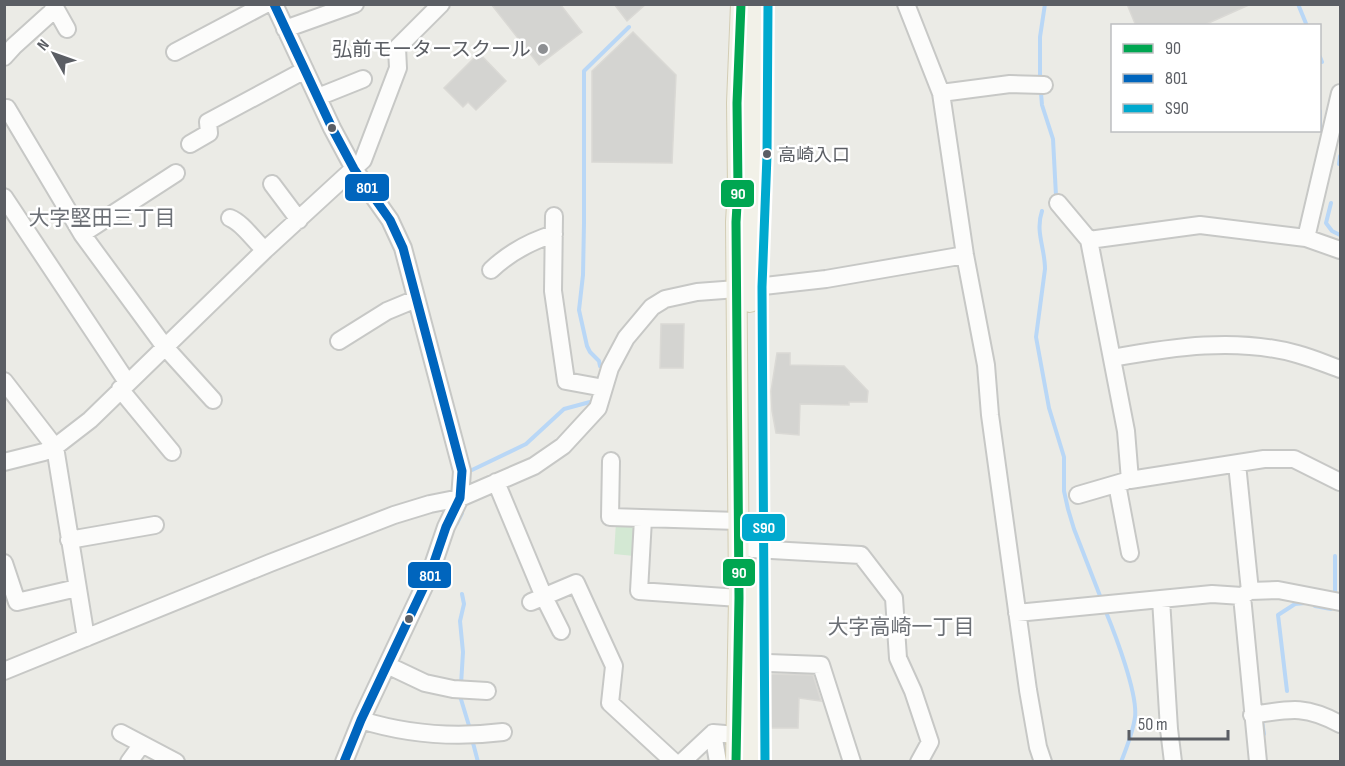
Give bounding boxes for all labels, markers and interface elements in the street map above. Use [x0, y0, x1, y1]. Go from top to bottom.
north arrow [24, 24, 84, 84]
legend [1111, 24, 1321, 132]
text: N [34, 36, 54, 55]
place label: 弘前モータースクール [332, 38, 531, 62]
text: 90 [1165, 38, 1181, 59]
marker: 弘前モータースクール [536, 42, 550, 56]
text: 801 [1165, 68, 1188, 89]
text: S90 [1165, 98, 1189, 119]
unlabelled marker [326, 122, 338, 134]
place label: 高崎入口 [778, 145, 850, 166]
marker: 高崎入口 [761, 148, 773, 160]
line badge: 801 [344, 173, 390, 202]
text: 801 [356, 179, 378, 198]
line badge: 90 [720, 179, 755, 208]
text: 90 [730, 185, 746, 204]
district label: 大字堅田三丁目 [29, 206, 176, 231]
line badge: S90 [741, 513, 786, 542]
text: S90 [753, 519, 775, 538]
line badge: 90 [722, 558, 756, 587]
line badge: 801 [407, 561, 452, 589]
text: 90 [731, 564, 747, 583]
text: 801 [419, 567, 441, 586]
unlabelled marker [403, 613, 415, 625]
district label: 大字高崎一丁目 [828, 615, 975, 640]
scale bar [1129, 703, 1228, 741]
text: 50 m [1138, 714, 1168, 735]

